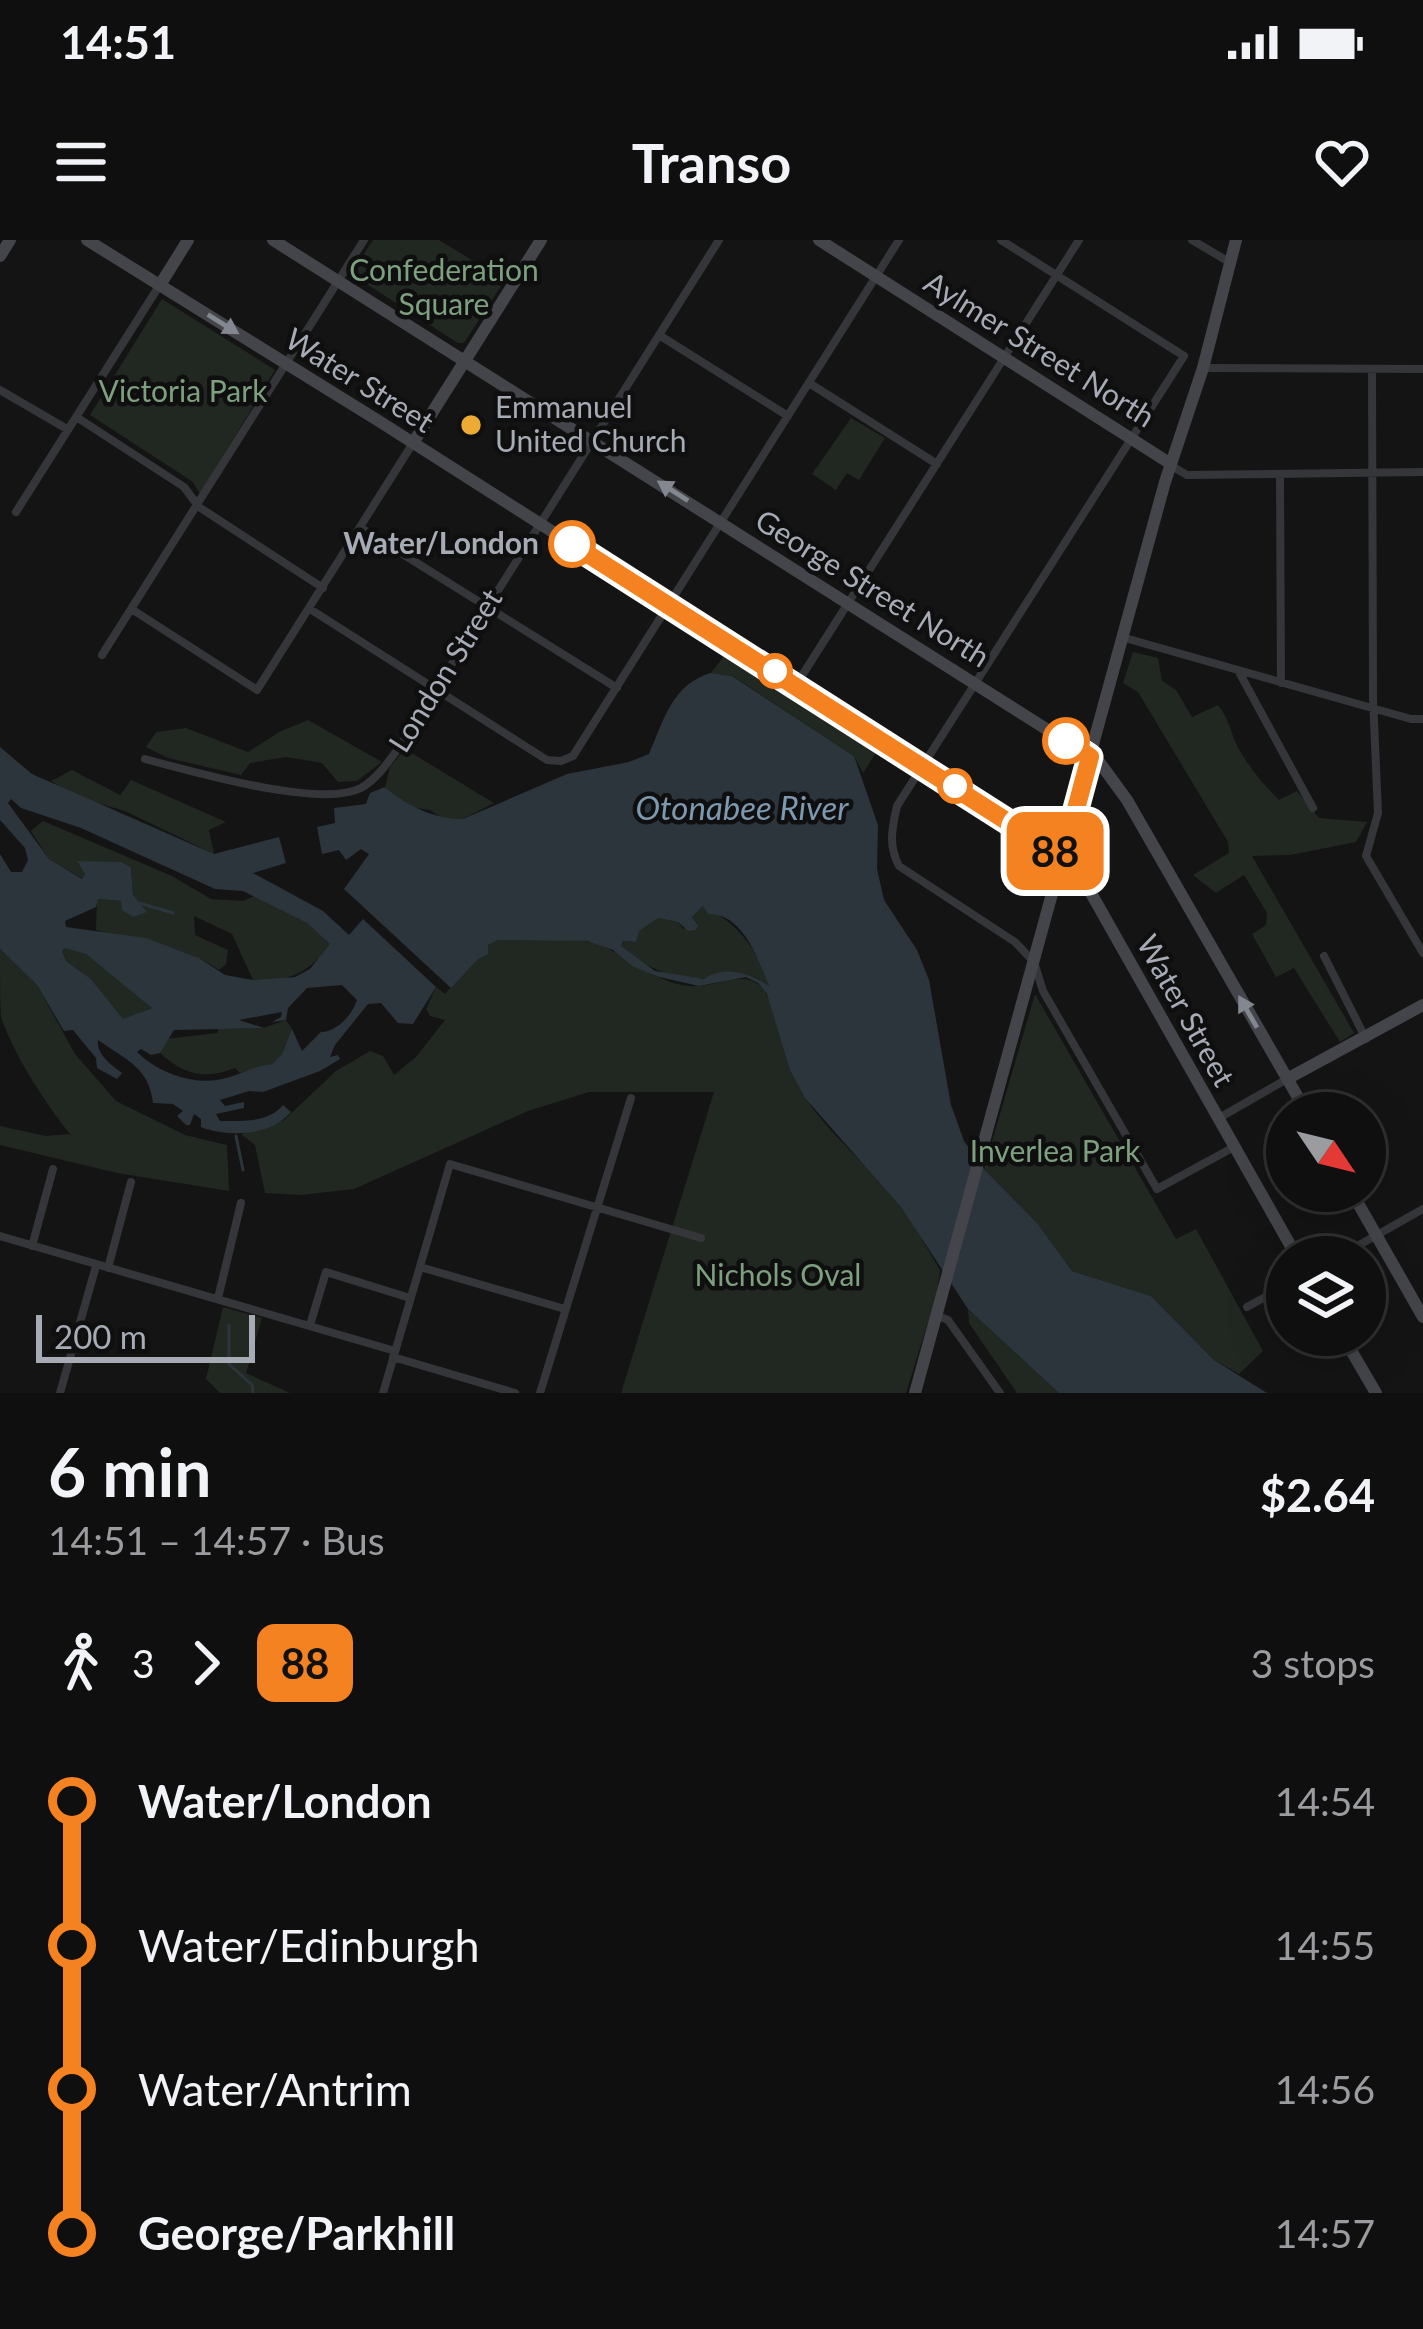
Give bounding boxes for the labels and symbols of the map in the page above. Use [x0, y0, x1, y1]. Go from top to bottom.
park label: Confederation Square [349, 251, 539, 321]
street label: Aylmer Street North [918, 263, 1162, 434]
one-way arrow [206, 313, 240, 334]
street label: Water Street [279, 320, 441, 439]
park label: Victoria Park [99, 372, 268, 408]
place label: Emmanuel United Church [495, 388, 686, 458]
marker: Emmanuel United Church [458, 412, 484, 438]
one-way arrow [657, 480, 689, 502]
street label: George Street North [750, 501, 996, 674]
marker: Water/London [550, 522, 594, 566]
place label: Water/London [343, 524, 539, 560]
street label: London Street [380, 582, 509, 758]
unlabelled marker [759, 655, 791, 687]
unlabelled marker [1044, 719, 1088, 763]
unlabelled marker [939, 770, 971, 802]
water label: Otonabee River [635, 787, 849, 827]
line badge: 88 [1001, 812, 1109, 890]
street label: Water Street [1130, 928, 1243, 1092]
one-way arrow [1239, 995, 1260, 1028]
north arrow [1266, 1092, 1386, 1212]
park label: Inverlea Park [970, 1132, 1141, 1168]
park label: Nichols Oval [695, 1256, 861, 1292]
scale bar [36, 1309, 255, 1362]

